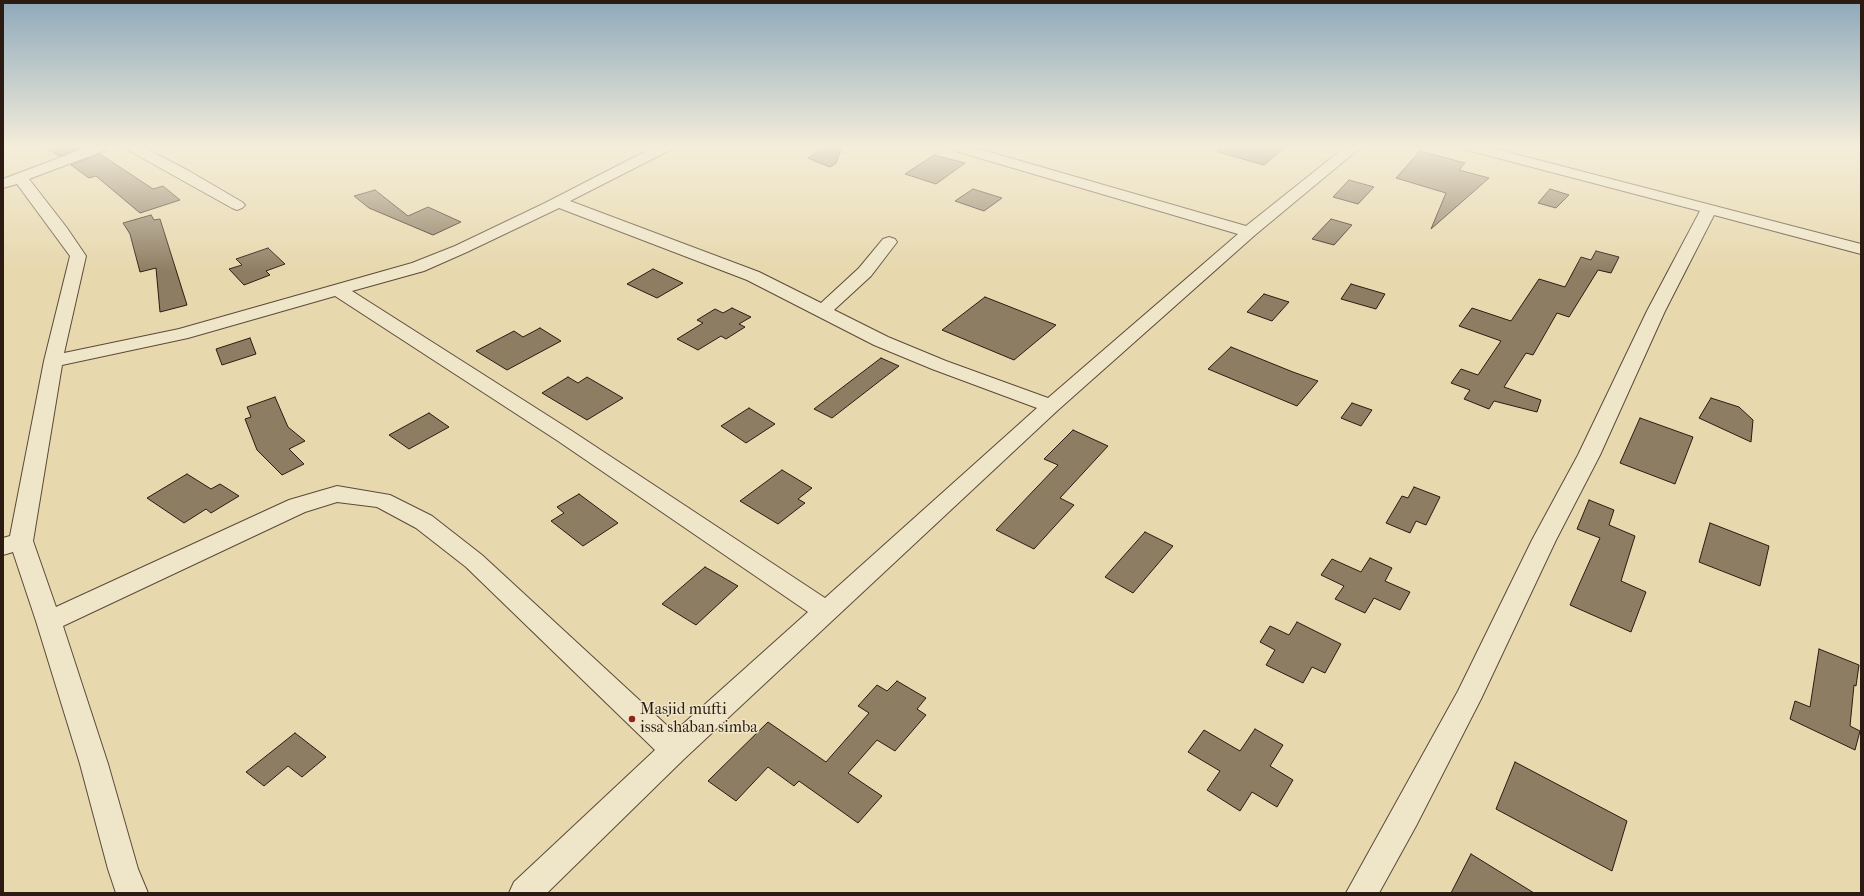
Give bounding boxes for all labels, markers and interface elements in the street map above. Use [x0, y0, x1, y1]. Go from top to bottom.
place label: Masjid mufti issa shaban simba [640, 700, 758, 738]
marker: Masjid mufti issa shaban simba [627, 714, 637, 724]

